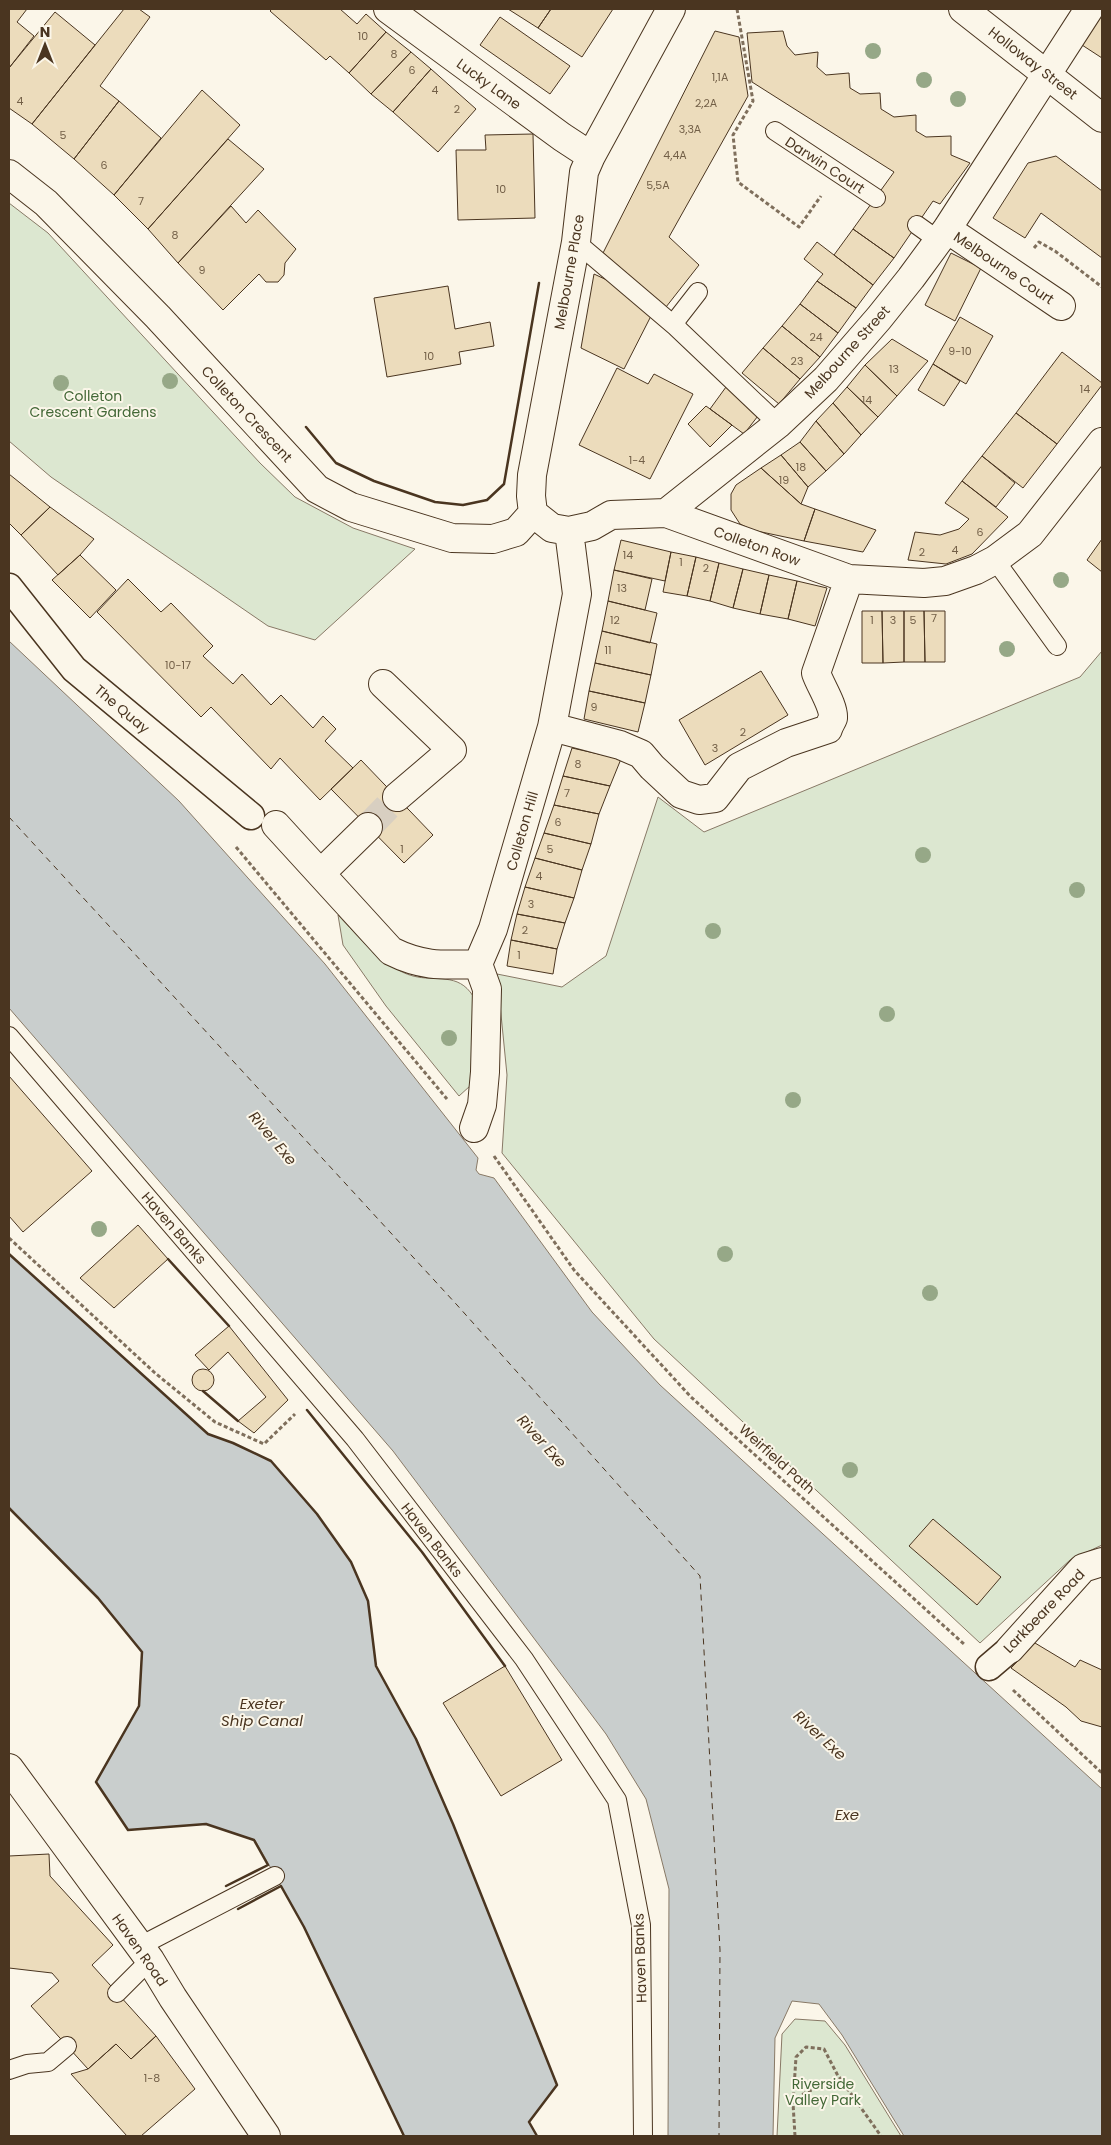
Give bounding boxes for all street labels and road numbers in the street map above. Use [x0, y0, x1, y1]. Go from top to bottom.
street label: Holloway Street [984, 22, 1082, 104]
street label: Lucky Lane [453, 54, 526, 114]
street label: Darwin Court [781, 132, 869, 198]
street label: Melbourne Place [549, 213, 589, 331]
street label: Melbourne Court [950, 227, 1058, 309]
street label: Melbourne Street [800, 301, 894, 403]
street label: Colleton Crescent [197, 361, 297, 467]
street label: Colleton Row [711, 521, 804, 571]
street label: The Quay [90, 680, 154, 738]
street label: Colleton Hill [501, 789, 543, 873]
street label: Haven Banks [137, 1188, 211, 1268]
street label: Weirfield Path [735, 1419, 819, 1499]
street label: Haven Banks [396, 1498, 468, 1582]
street label: Larkbeare Road [999, 1565, 1089, 1657]
street label: Haven Road [107, 1910, 173, 1990]
street label: Haven Banks [628, 1913, 652, 2003]

